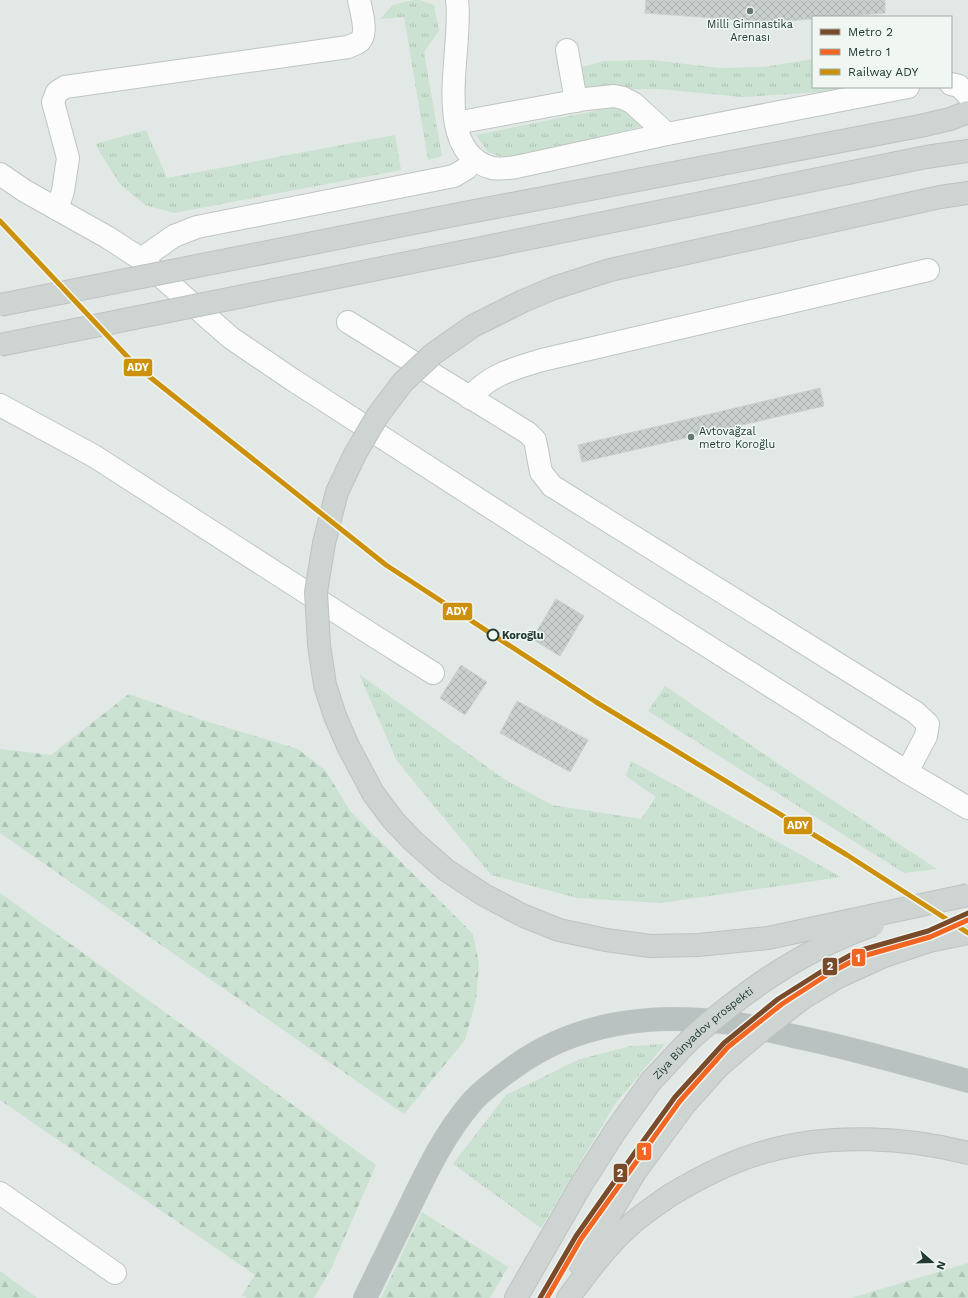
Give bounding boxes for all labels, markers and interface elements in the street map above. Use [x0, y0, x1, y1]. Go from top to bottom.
marker: Milli Gimnastika Arenası [745, 6, 755, 16]
legend [812, 16, 952, 88]
place label: Milli Gimnastika Arenası [707, 18, 793, 44]
text: Metro 2 [848, 25, 893, 39]
text: Metro 1 [848, 45, 890, 59]
text: Railway ADY [848, 65, 919, 79]
line badge: ADY [123, 358, 153, 377]
text: ADY [127, 361, 150, 374]
place label: Avtovağzal metro Koroğlu [699, 425, 775, 451]
marker: Avtovağzal metro Koroğlu [686, 432, 696, 442]
line badge: ADY [442, 602, 473, 621]
text: ADY [446, 605, 469, 618]
marker: Koroğlu [486, 628, 500, 642]
place label: Koroğlu [502, 629, 544, 642]
line badge: ADY [783, 816, 813, 835]
text: ADY [787, 819, 810, 832]
line badge: 1 [851, 948, 866, 967]
text: 1 [856, 952, 860, 965]
line badge: 2 [822, 957, 838, 976]
text: 2 [827, 960, 834, 973]
street label: Ziya Bünyadov prospekti [650, 984, 756, 1082]
line badge: 1 [636, 1142, 652, 1161]
text: 1 [642, 1145, 646, 1158]
line badge: 2 [613, 1163, 628, 1183]
text: 2 [617, 1167, 624, 1180]
north arrow [912, 1242, 952, 1282]
text: N [933, 1259, 948, 1271]

